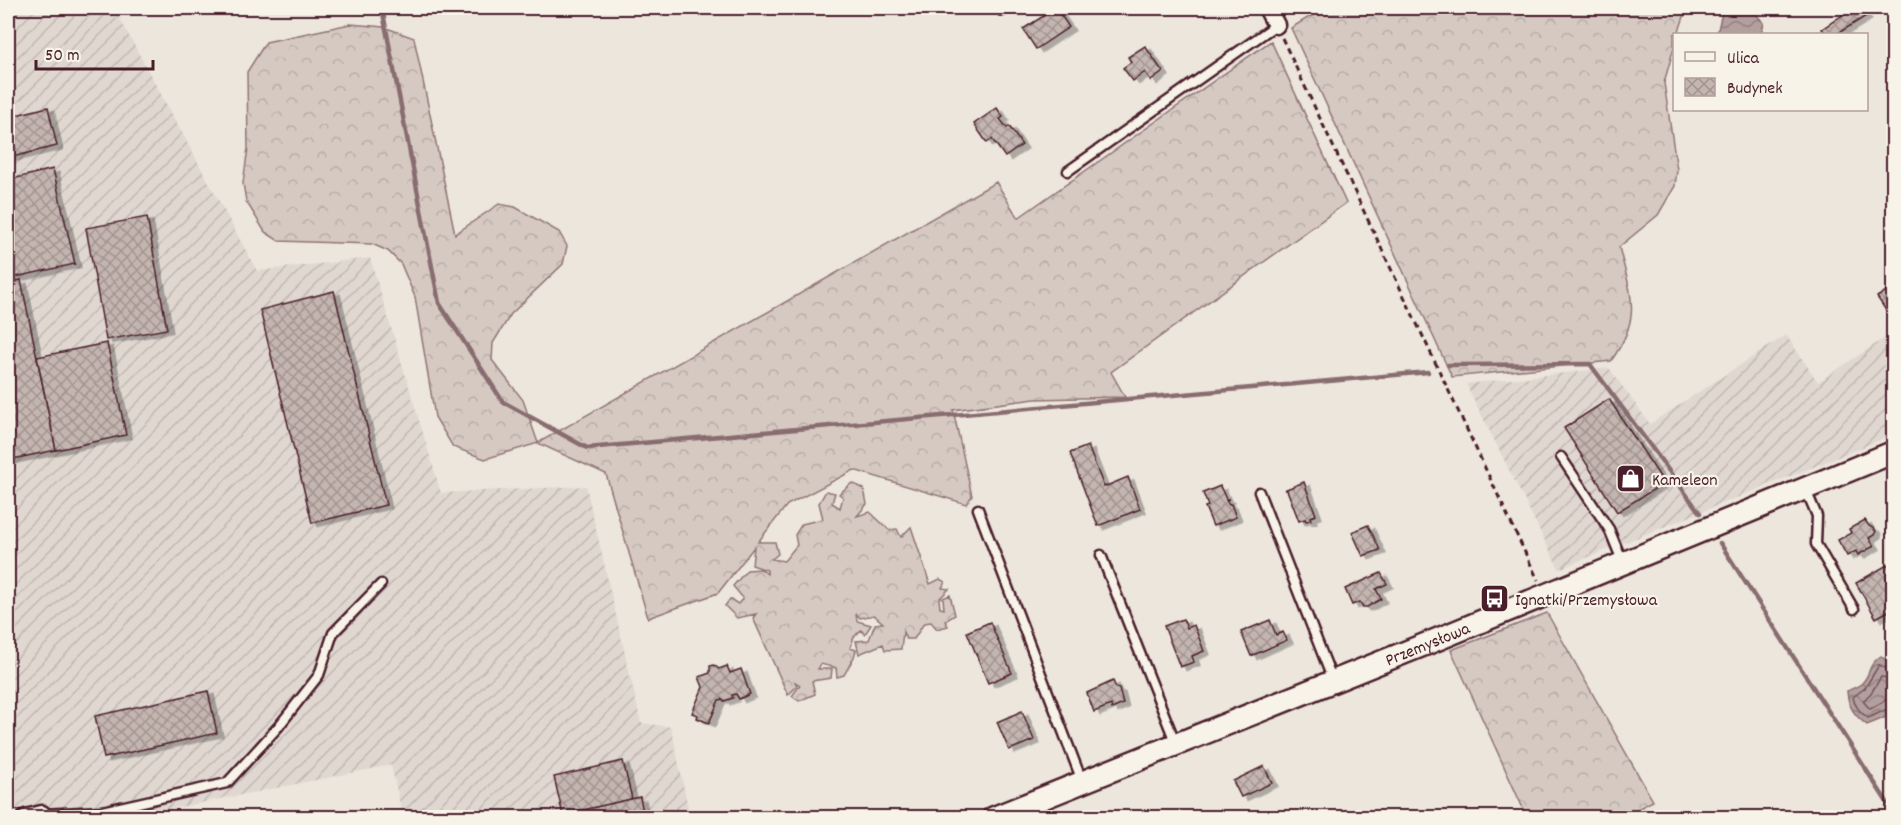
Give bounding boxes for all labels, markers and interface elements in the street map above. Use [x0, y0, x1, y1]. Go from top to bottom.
scale bar [36, 33, 153, 71]
legend [1673, 33, 1868, 111]
text: 50 m [45, 44, 80, 69]
text: Ulica [1727, 47, 1759, 72]
text: Budynek [1727, 77, 1783, 102]
shop icon: Kameleon [1615, 463, 1647, 495]
place label: Kameleon [1652, 469, 1718, 494]
bus stop icon: Ignatki/Przemysłowa [1478, 583, 1510, 615]
place label: Ignatki/Przemysłowa [1515, 589, 1658, 614]
street label: Przemysłowa [1382, 617, 1475, 674]

